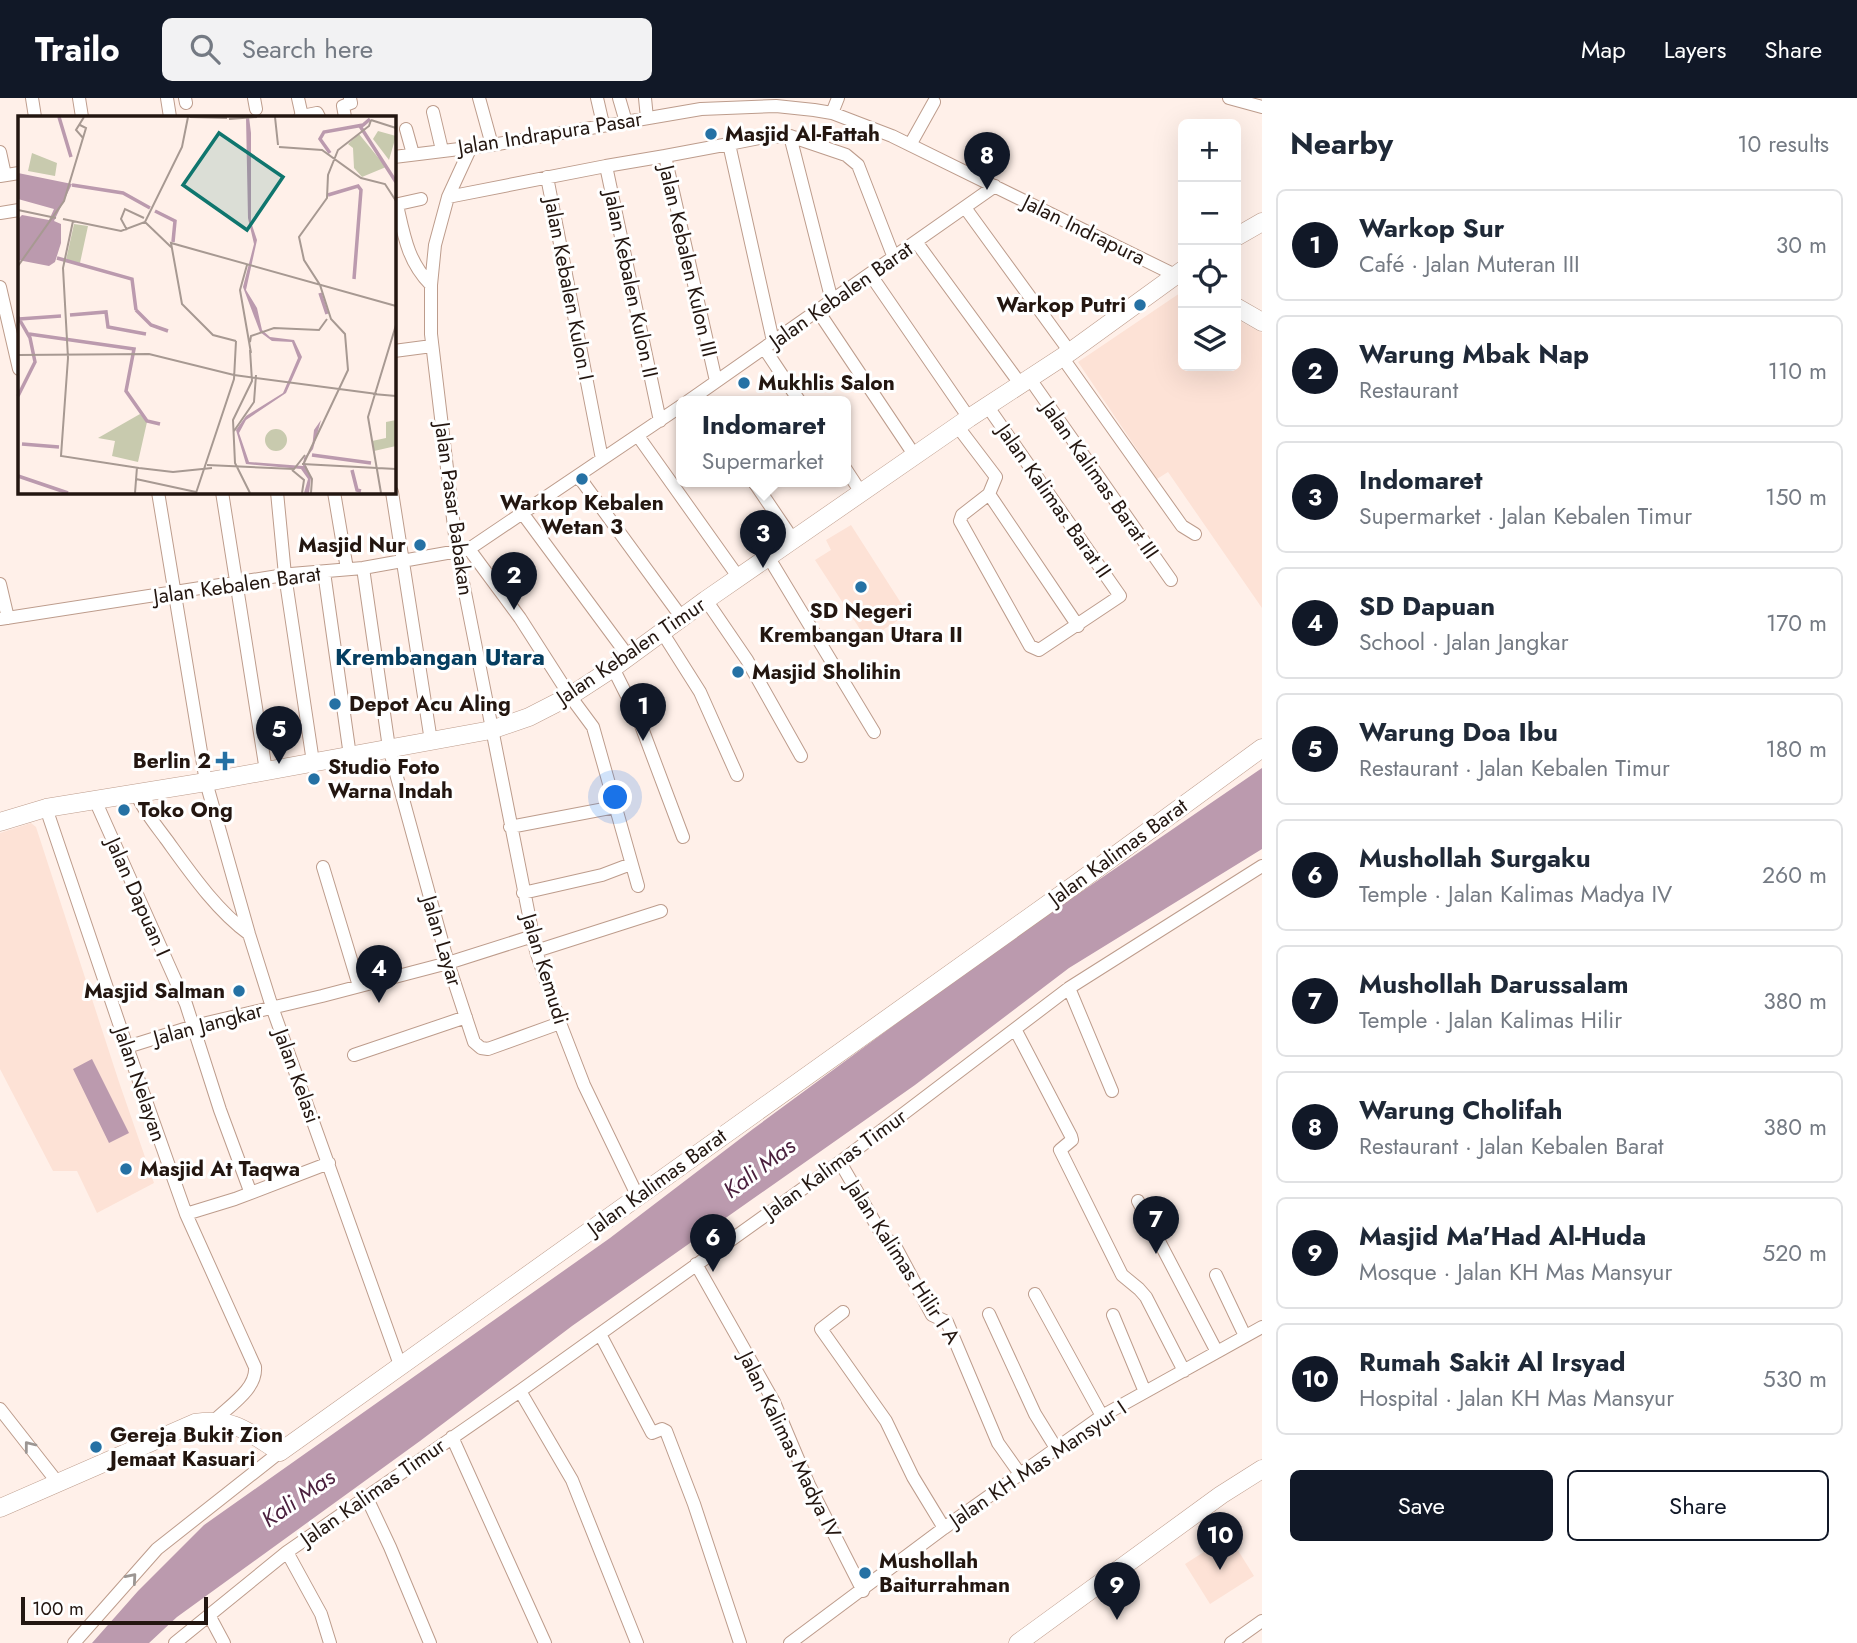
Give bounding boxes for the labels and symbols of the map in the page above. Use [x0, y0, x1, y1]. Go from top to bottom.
street label: Jalan Indrapura Pasar [453, 103, 645, 163]
inset map [18, 116, 396, 494]
place label: Masjid Al-Fattah [725, 119, 880, 149]
marker: Masjid Al-Fattah [703, 126, 719, 142]
pin: 8 [964, 132, 1010, 190]
street label: Jalan Kebalen Kulon III [651, 159, 725, 360]
street label: Jalan Kebalen Kulon II [596, 185, 665, 380]
street label: Jalan Indrapura [1015, 186, 1150, 273]
street label: Jalan Kebalen Kulon I [536, 192, 601, 383]
street label: Jalan Kebalen Barat [761, 234, 919, 357]
place label: Warkop Putri [996, 290, 1126, 320]
marker: Warkop Putri [1132, 297, 1148, 313]
place label: Mukhlis Salon [758, 368, 895, 398]
marker: Mukhlis Salon [736, 375, 752, 391]
street label: Jalan Kalimas Barat III [1036, 396, 1164, 564]
street label: Jalan Pasar Babakan [427, 417, 481, 598]
street label: Jalan Kalimas Barat II [992, 419, 1116, 583]
marker: Warkop Kebalen Wetan 3 [574, 471, 590, 487]
place label: Warkop Kebalen Wetan 3 [500, 488, 664, 542]
pin: 3 [740, 510, 786, 568]
place label: Masjid Nur [298, 530, 406, 560]
marker: Masjid Nur [412, 537, 428, 553]
pin: 2 [491, 552, 537, 610]
street label: Jalan Kebalen Barat [148, 558, 323, 612]
marker: SD Negeri Krembangan Utara II [853, 579, 869, 595]
street label: Jalan Kebalen Timur [548, 589, 712, 714]
place label: SD Negeri Krembangan Utara II [759, 596, 963, 650]
district label: Krembangan Utara [335, 639, 545, 674]
place label: Masjid Sholihin [752, 657, 901, 687]
marker: Masjid Sholihin [730, 664, 746, 680]
pin: 1 [620, 683, 666, 741]
place label: Depot Acu Aling [349, 689, 511, 719]
marker: Depot Acu Aling [327, 696, 343, 712]
pin: 5 [256, 706, 302, 764]
place label: Berlin 2 [133, 746, 211, 776]
place label: Studio Foto Warna Indah [328, 752, 453, 806]
marker: Berlin 2 [217, 753, 233, 769]
marker: Studio Foto Warna Indah [306, 771, 322, 787]
your location [598, 780, 632, 814]
street label: Jalan Kalimas Barat [1040, 791, 1194, 914]
place label: Toko Ong [138, 795, 233, 825]
marker: Toko Ong [116, 802, 132, 818]
street label: Jalan Dapuan I [97, 830, 178, 961]
street label: Jalan Layar [413, 889, 470, 991]
street label: Jalan Kemudi [513, 907, 576, 1028]
pin: 4 [356, 945, 402, 1003]
place label: Masjid Salman [84, 976, 225, 1006]
marker: Masjid Salman [231, 983, 247, 999]
street label: Jalan Jangkar [147, 995, 267, 1054]
street label: Jalan Nelayan [105, 1020, 174, 1145]
street label: Jalan Kelasi [265, 1022, 328, 1127]
street label: Jalan Kalimas Timur [755, 1101, 914, 1228]
street label: Jalan Kalimas Barat [579, 1121, 733, 1244]
water label: Kali Mas [716, 1129, 803, 1207]
place label: Masjid At Taqwa [140, 1154, 300, 1184]
marker: Masjid At Taqwa [118, 1161, 134, 1177]
street label: Jalan Kalimas Hilir I A [837, 1171, 968, 1350]
pin: 7 [1133, 1196, 1179, 1254]
pin: 6 [690, 1214, 736, 1272]
street label: Jalan Kalimas Madya IV [730, 1344, 848, 1544]
street label: Jalan KH Mas Mansyur I [941, 1393, 1133, 1536]
place label: Gereja Bukit Zion Jemaat Kasuari [106, 1420, 283, 1474]
street label: Jalan Kalimas Timur [292, 1430, 452, 1555]
marker: Gereja Bukit Zion Jemaat Kasuari [88, 1439, 104, 1455]
one-way arrow [25, 1441, 37, 1454]
water label: Kali Mas [254, 1460, 343, 1536]
pin: 10 [1197, 1512, 1243, 1570]
place label: Mushollah Baiturrahman [879, 1546, 1010, 1600]
pin: 9 [1094, 1562, 1140, 1620]
marker: Mushollah Baiturrahman [857, 1565, 873, 1581]
one-way arrow [124, 1573, 136, 1586]
scale bar [21, 1594, 208, 1626]

